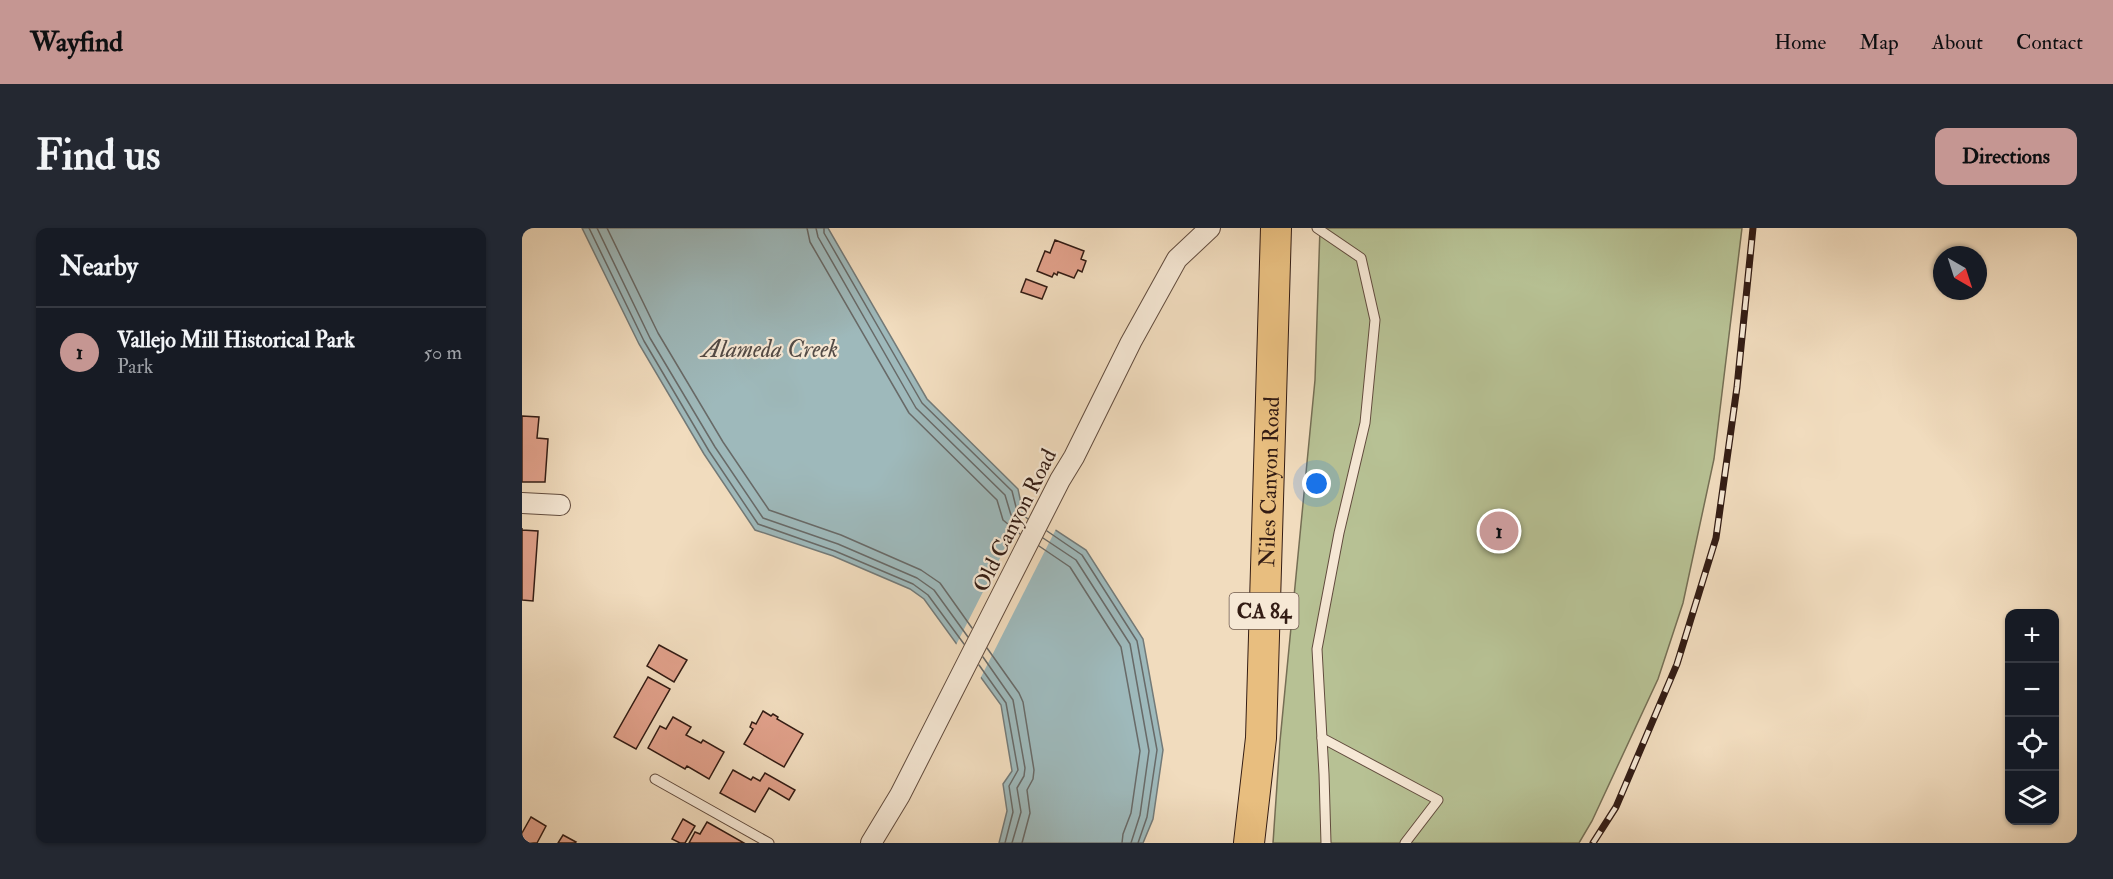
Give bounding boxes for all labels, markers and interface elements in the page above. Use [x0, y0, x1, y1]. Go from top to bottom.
text: Wayfind [30, 25, 123, 60]
text: Home [1774, 29, 1826, 56]
text: Map [1859, 29, 1899, 56]
text: About [1932, 29, 1983, 56]
text: Contact [2016, 29, 2083, 56]
button: Directions [1935, 128, 2077, 185]
text: Find us [36, 130, 160, 182]
north arrow [1933, 246, 1987, 300]
text: Nearby [60, 251, 138, 283]
text: Vallejo Mill Historical Park [117, 326, 355, 354]
water label: Alameda Creek [699, 334, 838, 365]
text: 1 [76, 340, 83, 365]
text: 50 m [423, 340, 462, 365]
text: Park [117, 354, 153, 379]
street label: Niles Canyon Road [1253, 396, 1286, 568]
street label: Old Canyon Road [967, 444, 1063, 597]
your location [1302, 469, 1331, 498]
pin: 1 [1480, 508, 1518, 554]
road number: CA 84 [1230, 593, 1299, 629]
map controls [2005, 609, 2059, 825]
button: + [2005, 609, 2059, 663]
button: − [2005, 663, 2059, 717]
button: locate [2005, 717, 2059, 771]
button: layers [2005, 771, 2059, 825]

